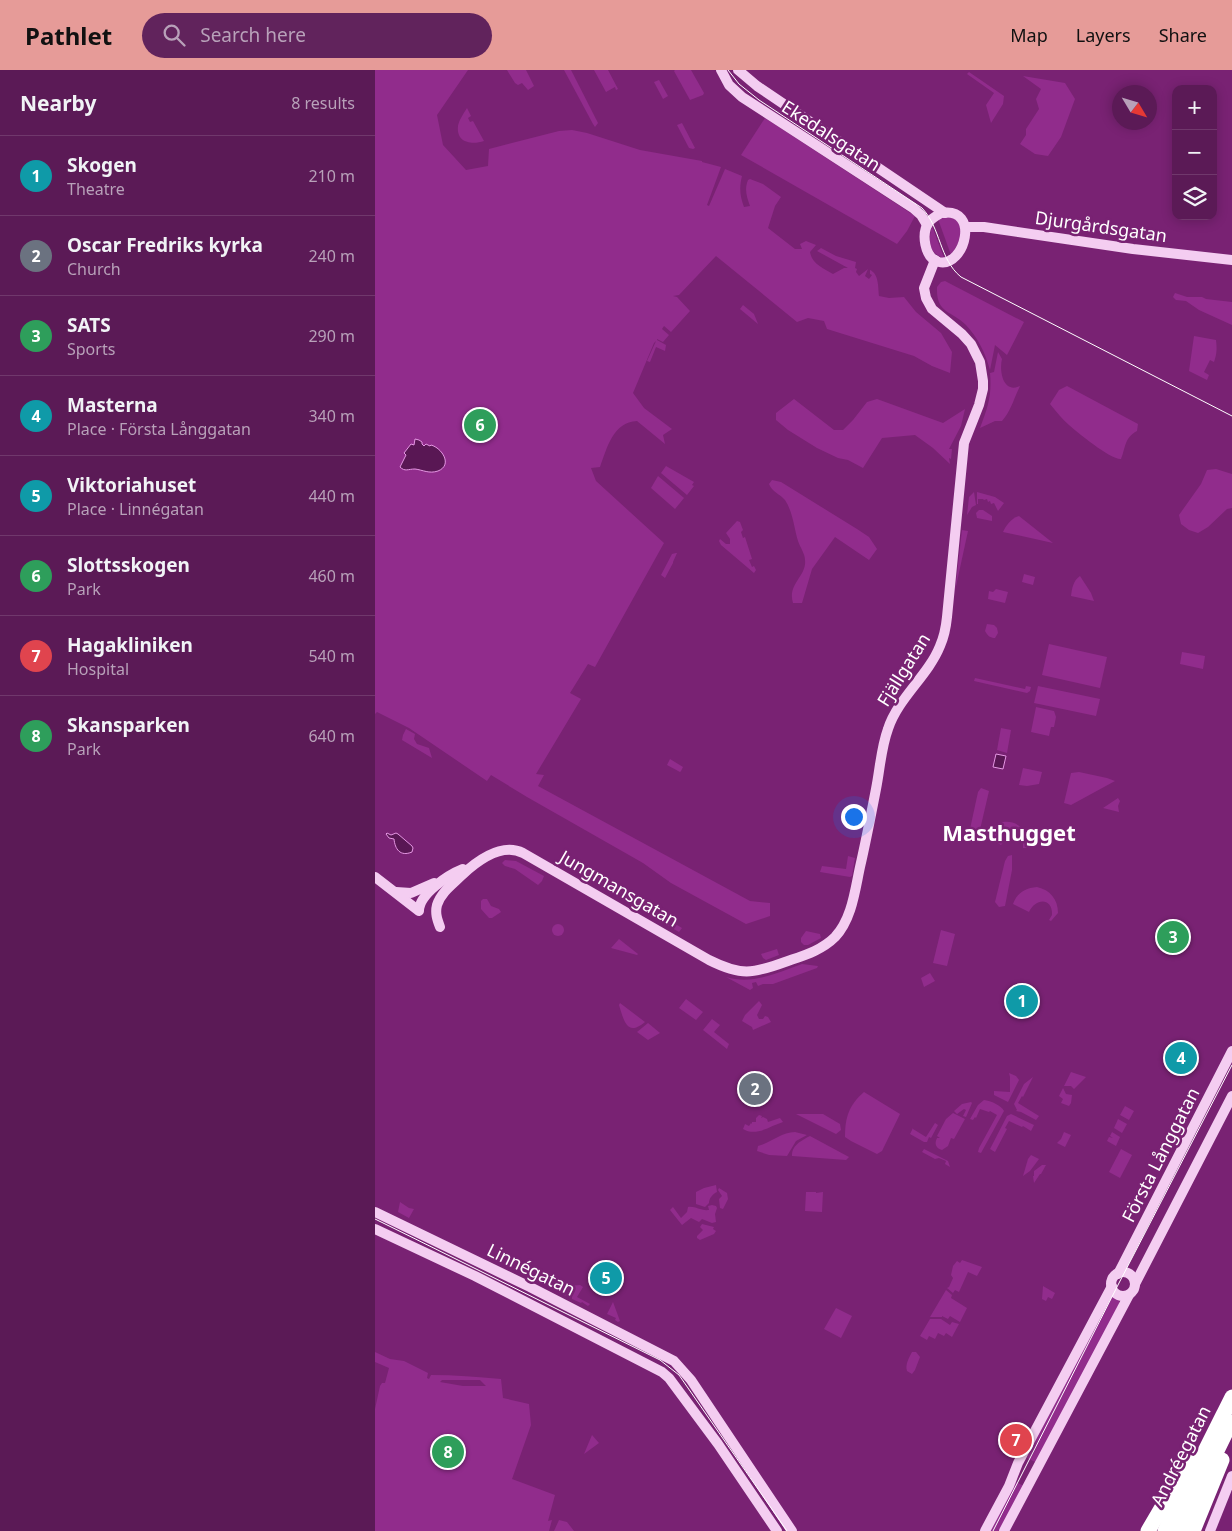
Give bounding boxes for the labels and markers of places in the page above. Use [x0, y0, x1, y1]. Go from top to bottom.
pin: 6 [464, 406, 496, 444]
pin: 3 [1157, 918, 1189, 956]
pin: 1 [1006, 982, 1038, 1020]
pin: 4 [1165, 1039, 1197, 1077]
pin: 2 [739, 1070, 771, 1108]
pin: 5 [590, 1259, 622, 1297]
pin: 7 [1000, 1421, 1032, 1459]
pin: 8 [432, 1433, 464, 1471]

